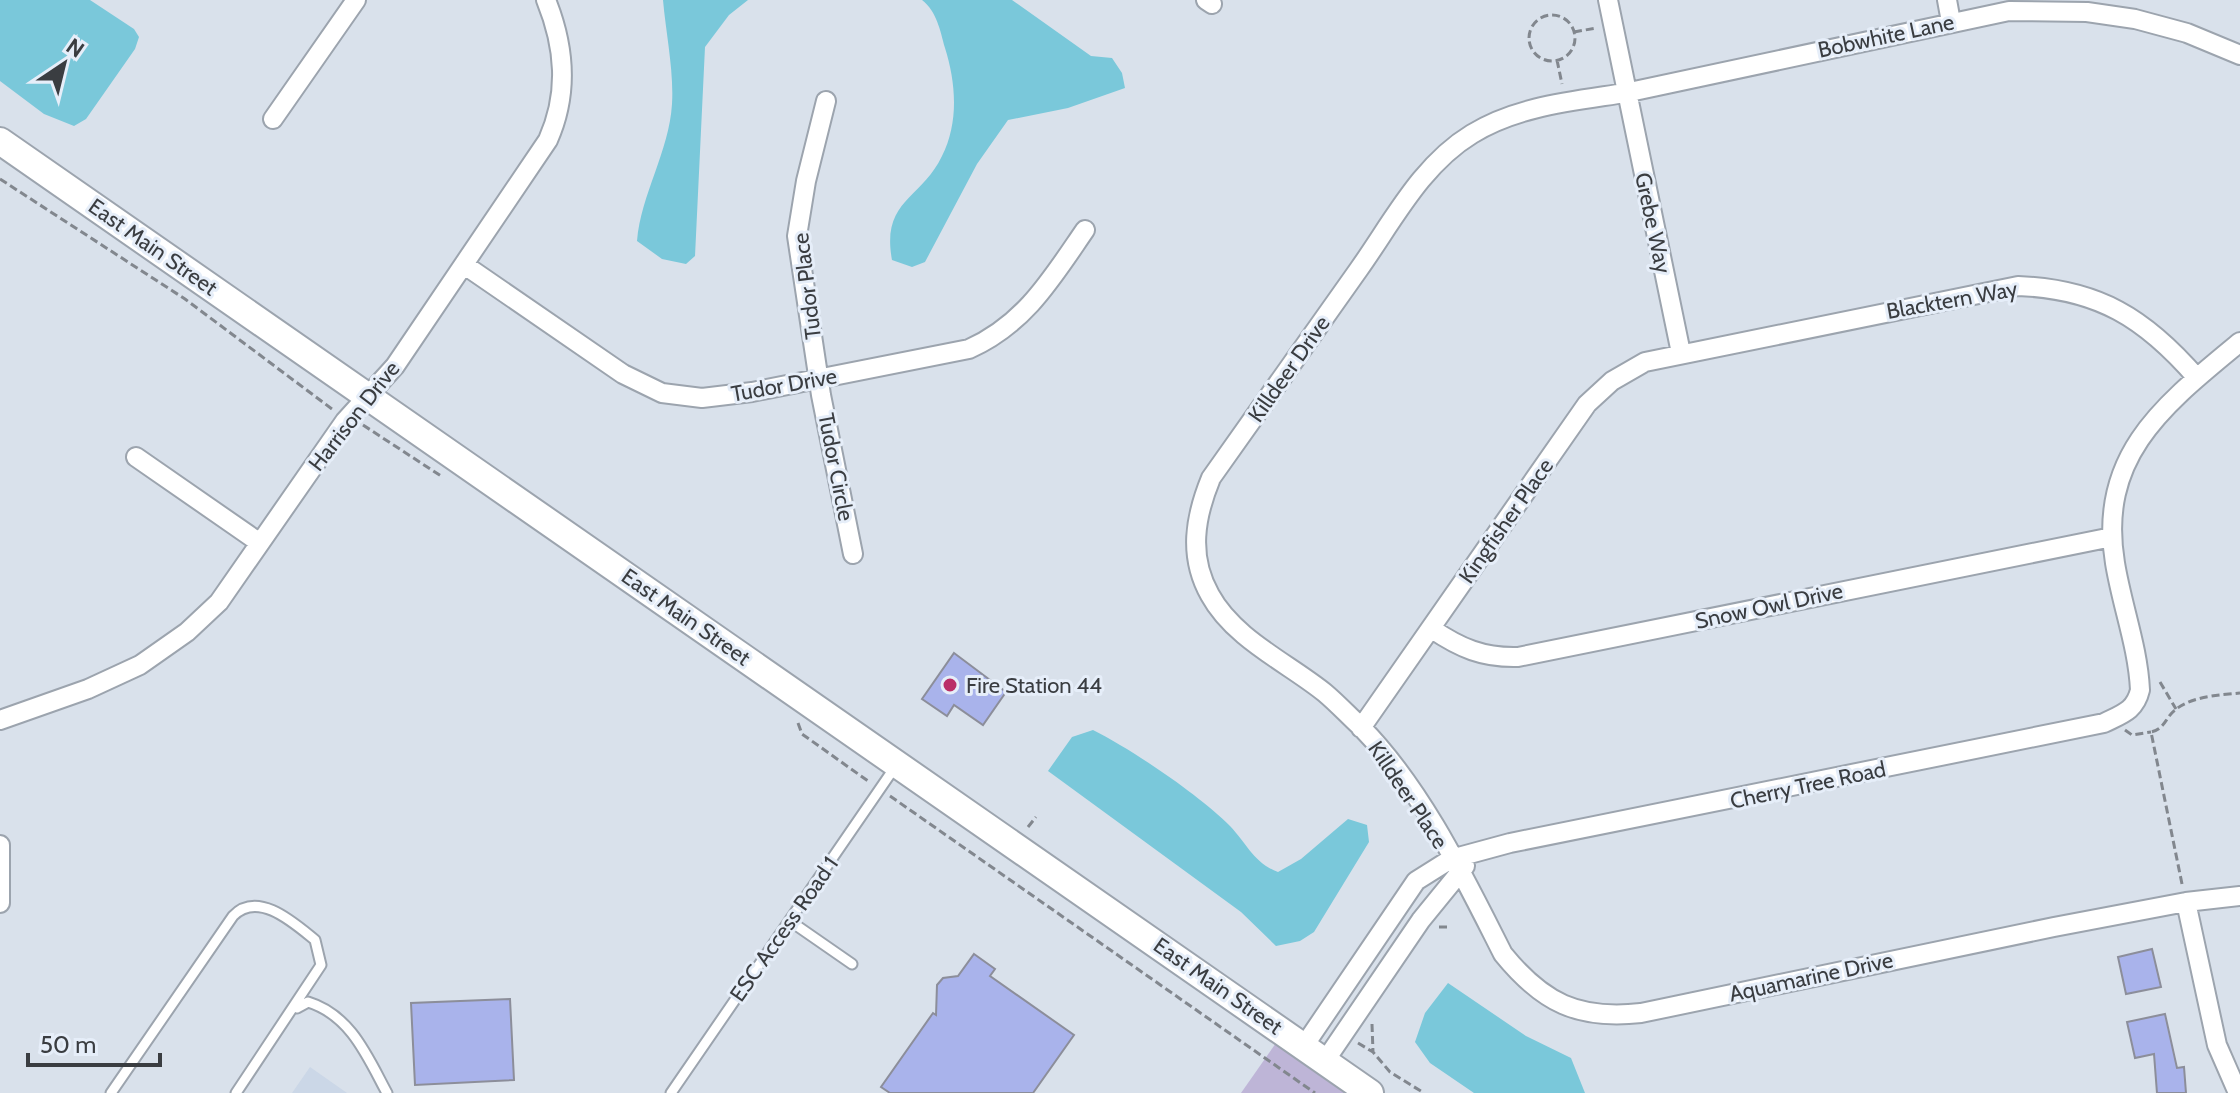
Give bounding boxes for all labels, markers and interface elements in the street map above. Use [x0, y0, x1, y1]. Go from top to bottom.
street label: Bobwhite Lane [1815, 8, 1957, 64]
north arrow [24, 24, 104, 104]
text: N [61, 33, 89, 64]
street label: Grebe Way [1629, 170, 1677, 276]
street label: East Main Street [83, 193, 223, 302]
street label: Tudor Place [787, 231, 827, 341]
street label: Blacktern Way [1884, 275, 2020, 325]
street label: Killdeer Drive [1242, 311, 1336, 427]
street label: Harrison Drive [303, 356, 405, 476]
street label: Tudor Drive [729, 362, 839, 408]
street label: Tudor Circle [812, 411, 860, 523]
street label: Kingfisher Place [1453, 453, 1559, 589]
street label: East Main Street [616, 563, 756, 672]
street label: Snow Owl Drive [1693, 577, 1845, 635]
place label: Fire Station 44 [966, 672, 1102, 699]
marker: Fire Station 44 [941, 676, 959, 694]
street label: Killdeer Place [1362, 736, 1454, 854]
street label: Cherry Tree Road [1728, 755, 1888, 815]
street label: ESC Access Road 1 [724, 851, 844, 1007]
street label: East Main Street [1148, 932, 1288, 1041]
street label: Aquamarine Drive [1727, 946, 1895, 1008]
scale bar [28, 1017, 160, 1067]
text: 50 m [40, 1030, 96, 1059]

